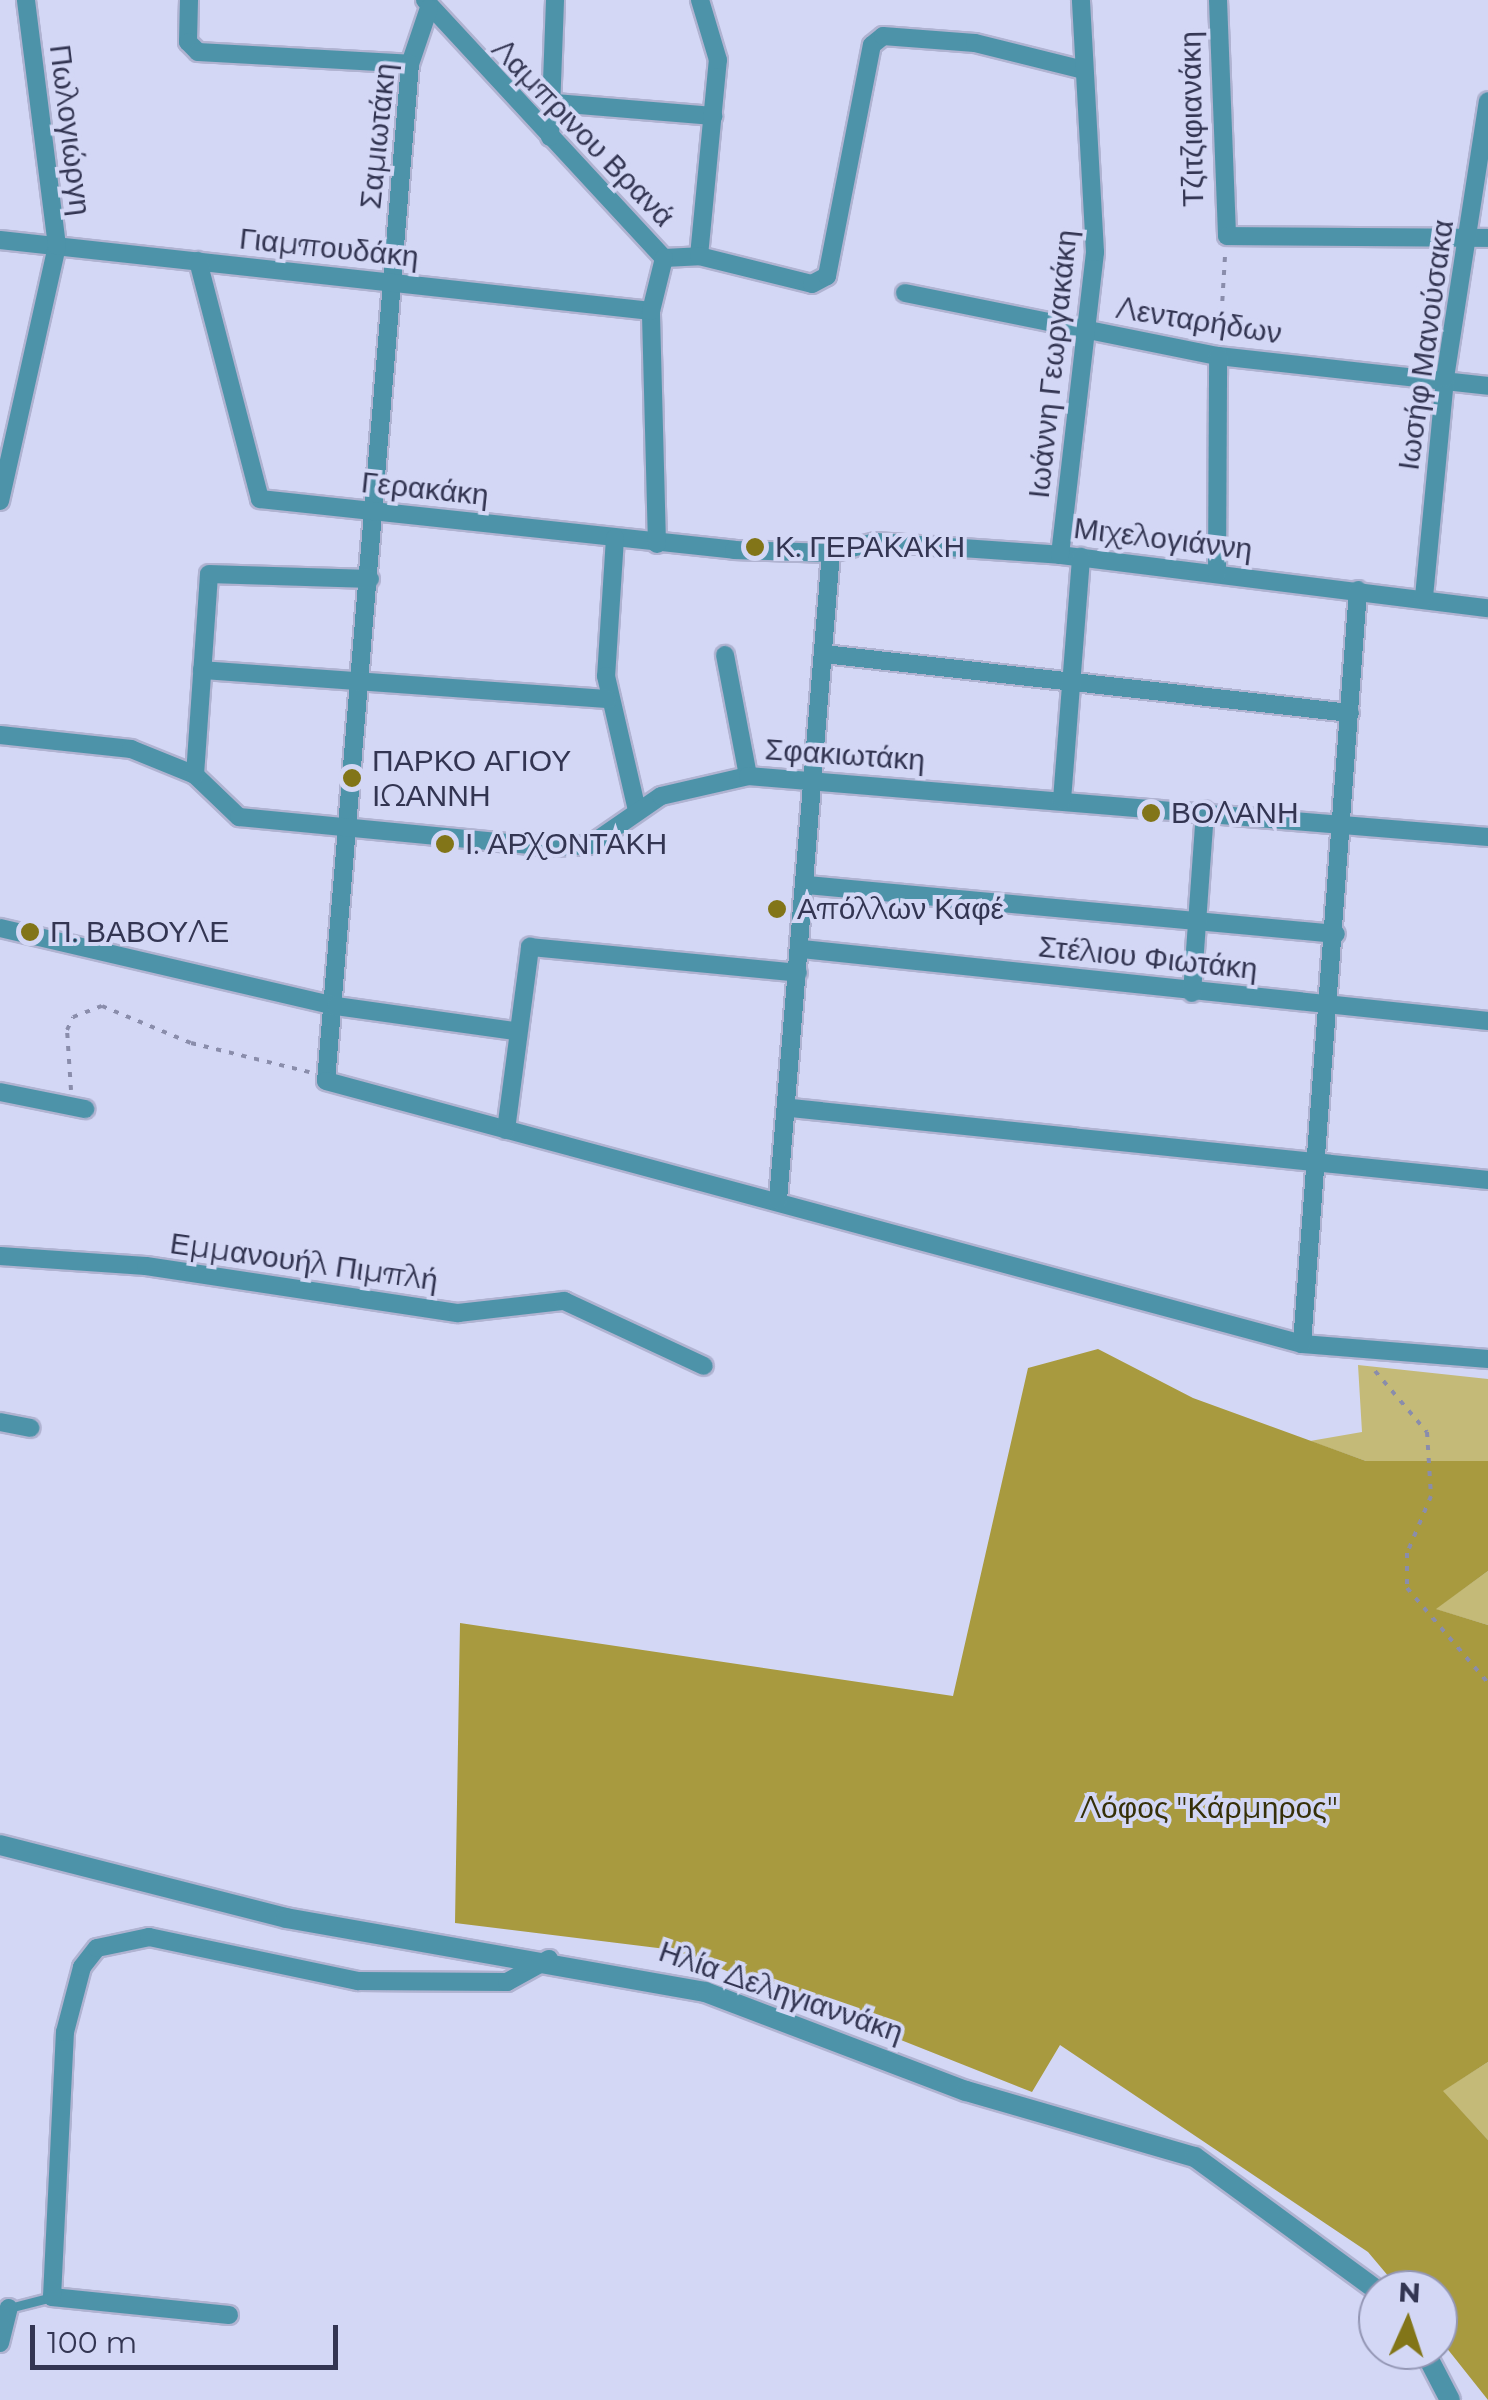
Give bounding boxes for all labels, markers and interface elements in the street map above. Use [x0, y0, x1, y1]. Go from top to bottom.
street label: Τζιτζιφιανάκη [1172, 31, 1212, 207]
street label: Λαμπρινου Βρανά [484, 32, 682, 234]
street label: Πωλογιώργη [42, 43, 98, 217]
street label: Σαμιωτάκη [352, 61, 404, 211]
street label: Ιωσήφ Μανούσακα [1391, 217, 1461, 473]
street label: Γιαμπουδάκη [238, 221, 420, 275]
street label: Ιωάννη Γεωργακάκη [1021, 228, 1085, 500]
street label: Λενταρήδων [1114, 290, 1284, 352]
street label: Γερακάκη [359, 464, 491, 514]
street label: Μιχελογιάννη [1072, 510, 1254, 568]
place label: Κ. ΓΕΡΑΚΑΚΗ [775, 529, 965, 565]
marker: Κ. ΓΕΡΑΚΑΚΗ [744, 536, 766, 558]
street label: Σφακιωτάκη [764, 731, 926, 779]
place label: ΠΑΡΚΟ ΑΓΙΟΥ ΙΩΑΝΝΗ [372, 743, 571, 814]
marker: ΠΑΡΚΟ ΑΓΙΟΥ ΙΩΑΝΝΗ [341, 767, 363, 789]
place label: ΒΟΛΑΝΗ [1171, 795, 1299, 831]
marker: ΒΟΛΑΝΗ [1140, 802, 1162, 824]
place label: Ι. ΑΡΧΟΝΤΑΚΗ [465, 826, 667, 862]
marker: Ι. ΑΡΧΟΝΤΑΚΗ [434, 833, 456, 855]
place label: Απόλλων Καφέ [797, 891, 1004, 927]
marker: Απόλλων Καφέ [766, 898, 788, 920]
place label: Π. ΒΑΒΟΥΛΕ [50, 914, 229, 950]
marker: Π. ΒΑΒΟΥΛΕ [19, 921, 41, 943]
street label: Στέλιου Φιωτάκη [1037, 929, 1259, 987]
street label: Εµµανουήλ Πιµπλή [168, 1225, 440, 1299]
park label: Λόφος "Κάρμηρος" [1080, 1790, 1338, 1826]
street label: Ηλία Δεληγιαννάκη [654, 1933, 908, 2051]
north arrow [1358, 2270, 1458, 2370]
text: N [1397, 2274, 1422, 2310]
scale bar [35, 2305, 342, 2367]
text: 100 m [47, 2324, 137, 2361]

